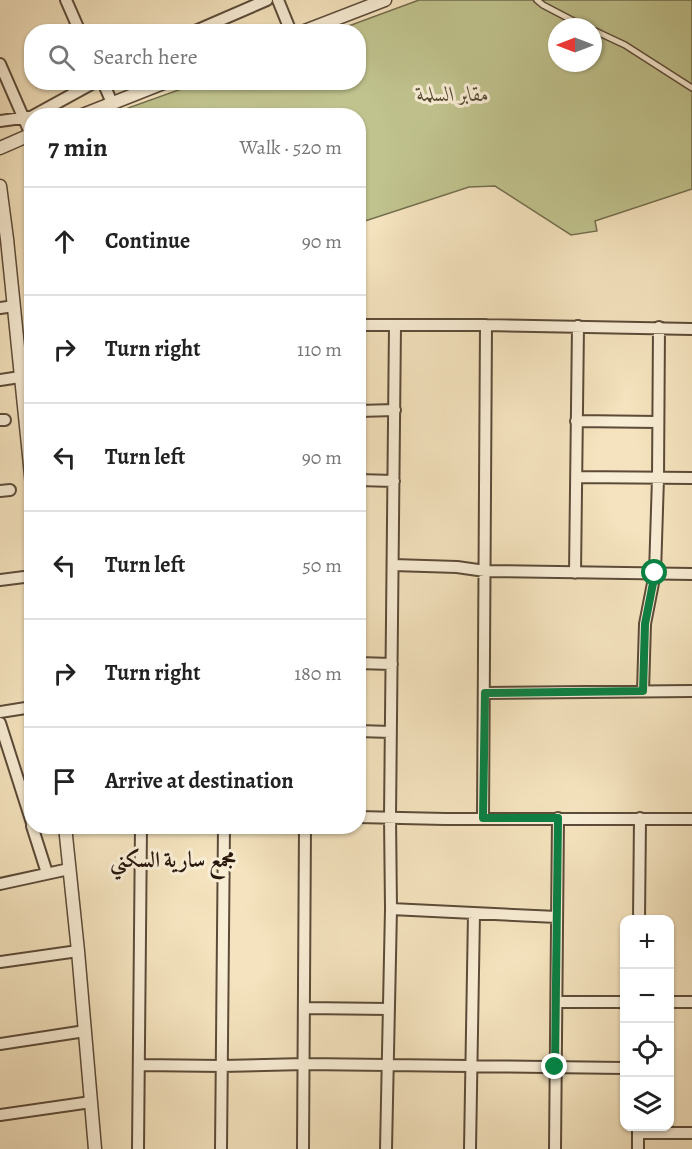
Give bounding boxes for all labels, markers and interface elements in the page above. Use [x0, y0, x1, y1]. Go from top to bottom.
north arrow [548, 18, 602, 72]
search box [24, 24, 366, 90]
icon: search [45, 41, 78, 74]
text: Search here [93, 42, 198, 72]
park label: مقابر السلمة [415, 80, 489, 108]
text: 7 min [48, 130, 108, 165]
text: Walk · 520 m [240, 134, 342, 161]
icon: ahead [48, 225, 81, 258]
text: Continue [105, 226, 190, 256]
text: 90 m [302, 228, 342, 255]
icon: right [48, 333, 81, 366]
text: Turn right [105, 334, 201, 364]
text: 110 m [297, 336, 342, 363]
icon: left [48, 441, 81, 474]
text: Turn left [105, 442, 185, 472]
text: 90 m [302, 444, 342, 471]
icon: left [48, 549, 81, 582]
text: Turn left [105, 550, 185, 580]
text: 50 m [302, 552, 342, 579]
route start [641, 559, 667, 585]
icon: right [48, 657, 81, 690]
text: Turn right [105, 658, 201, 688]
text: 180 m [294, 660, 342, 687]
icon: arrive [48, 765, 81, 798]
text: Arrive at destination [105, 766, 294, 796]
district label: مجمع سارية السكني [110, 845, 236, 880]
map controls [620, 915, 674, 1131]
button: + [620, 915, 674, 969]
button: − [620, 969, 674, 1023]
button: locate [620, 1023, 674, 1077]
route end [541, 1053, 567, 1079]
button: layers [620, 1077, 674, 1131]

